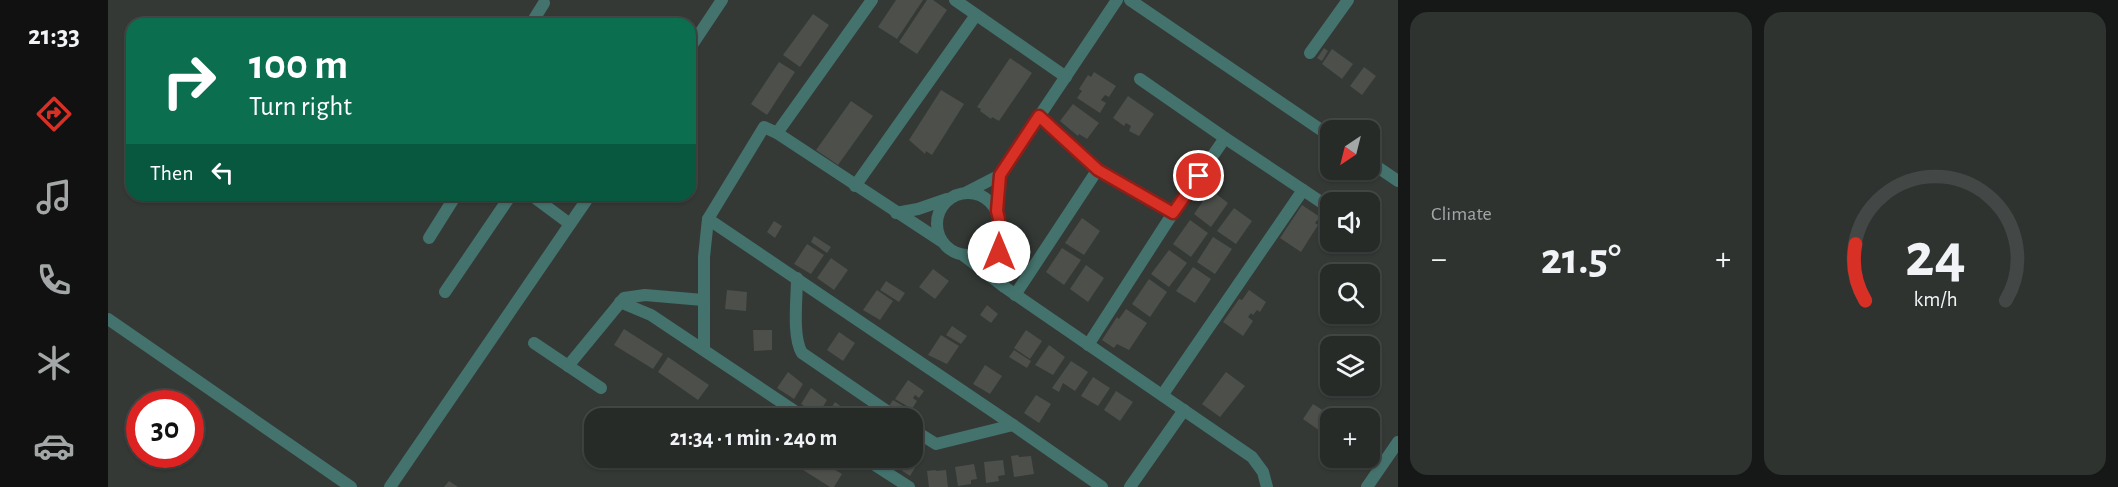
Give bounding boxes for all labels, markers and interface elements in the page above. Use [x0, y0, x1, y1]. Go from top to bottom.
text: 21:33 [28, 22, 80, 49]
icon: right [150, 42, 228, 120]
text: 100 m [249, 44, 348, 86]
icon: directions [33, 93, 75, 135]
text: Turn right [249, 93, 352, 120]
north arrow [1320, 120, 1380, 180]
map controls [1320, 120, 1380, 468]
pin [1173, 150, 1224, 201]
icon: left [206, 156, 239, 189]
icon: arrive [1182, 159, 1215, 192]
text: Then [150, 162, 194, 184]
icon: music [33, 176, 75, 218]
button: sound [1320, 192, 1380, 252]
text: Climate [1431, 204, 1492, 224]
position arrow [967, 220, 1031, 284]
text: 24 [1905, 225, 1965, 287]
text: 21.5° [1541, 237, 1621, 282]
text: − [1431, 243, 1447, 276]
text: + [1715, 243, 1731, 276]
icon: phone [33, 259, 75, 301]
button: search [1320, 264, 1380, 324]
text: km/h [1913, 289, 1957, 310]
button: layers [1320, 336, 1380, 396]
icon: climate [33, 342, 75, 384]
speed limit sign: 30 [126, 390, 204, 468]
button: + [1320, 408, 1380, 468]
icon: car [33, 425, 75, 467]
text: 21:34 · 1 min · 240 m [670, 427, 837, 449]

